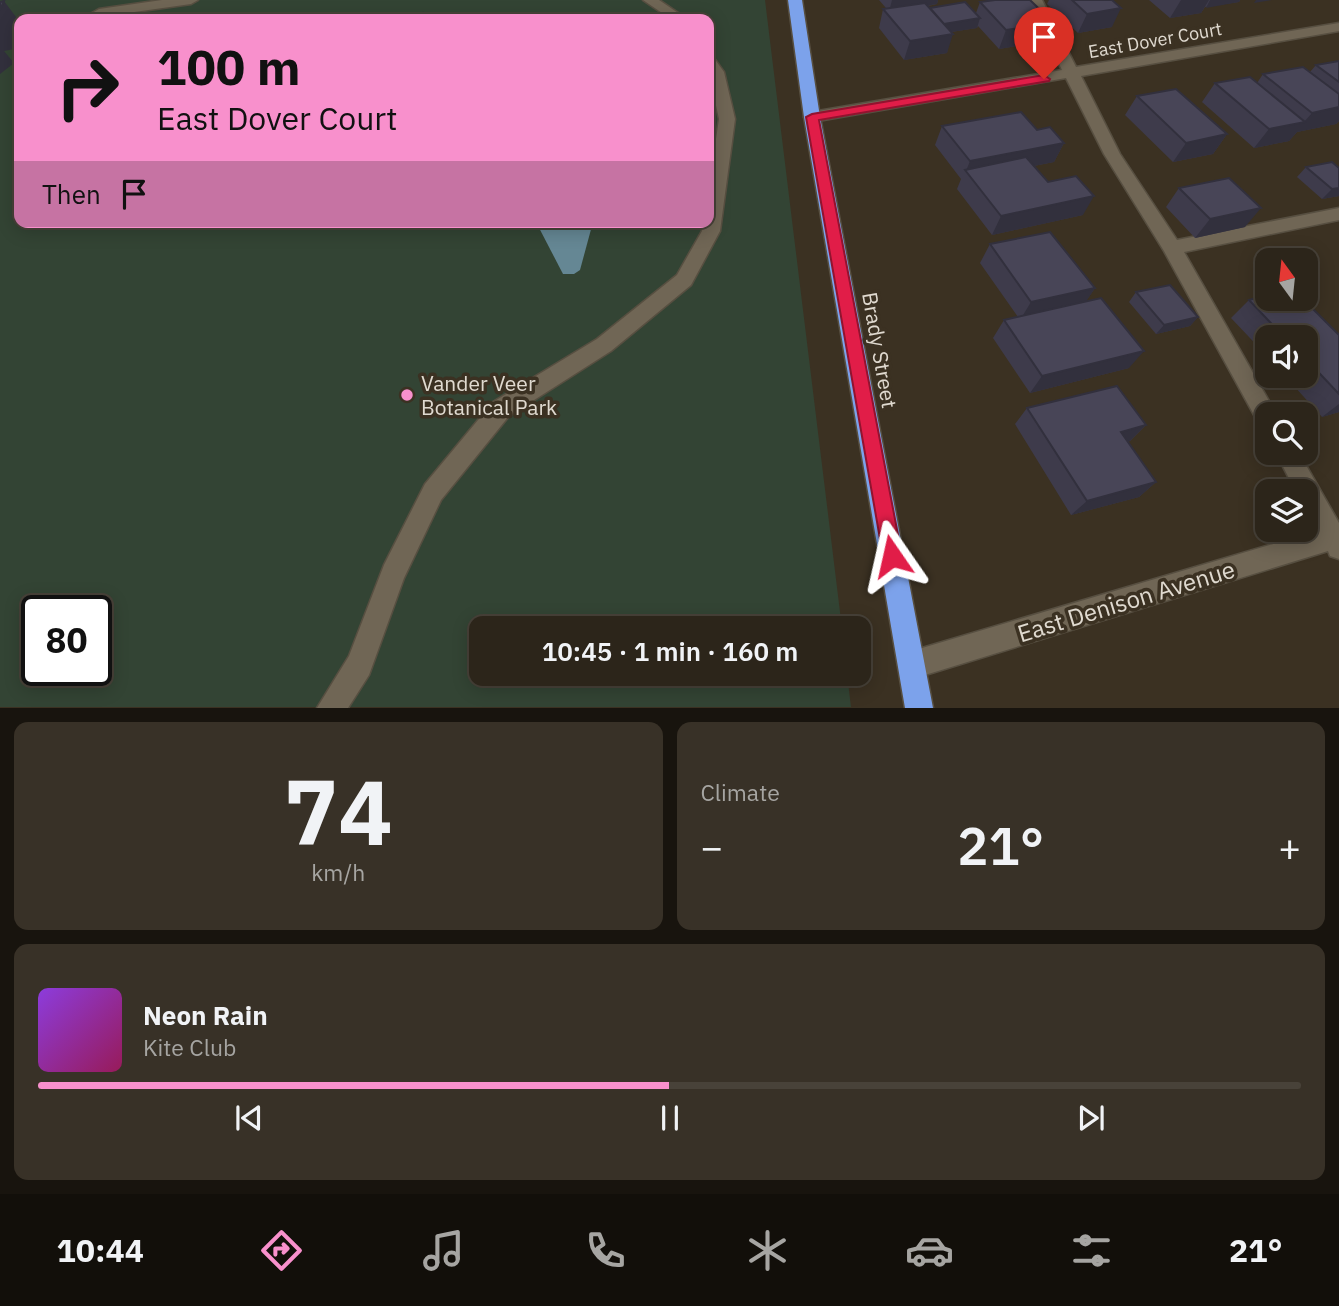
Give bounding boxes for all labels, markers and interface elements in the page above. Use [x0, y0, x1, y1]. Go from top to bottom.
pin [1014, 7, 1074, 79]
street label: East Dover Court [1086, 17, 1224, 63]
icon: arrive [1025, 18, 1063, 56]
text: 100 m [157, 35, 301, 98]
icon: right [42, 42, 133, 133]
text: East Dover Court [157, 97, 397, 139]
icon: arrive [115, 175, 153, 213]
text: Then [42, 177, 101, 211]
north arrow [1255, 248, 1318, 312]
map controls [1255, 248, 1318, 542]
street label: Brady Street [856, 290, 904, 410]
button: sound [1255, 325, 1318, 388]
place label: Vander Veer Botanical Park [421, 369, 557, 421]
marker: Vander Veer Botanical Park [399, 387, 415, 403]
button: search [1255, 402, 1318, 465]
button: layers [1255, 479, 1318, 542]
position arrow [855, 519, 929, 593]
street label: East Denison Avenue [1013, 553, 1239, 649]
speed limit sign: 80 [21, 595, 112, 686]
text: 10:45 · 1 min · 160 m [542, 634, 798, 668]
text: 74 [284, 752, 393, 870]
text: Climate [701, 777, 780, 807]
text: 21° [957, 812, 1044, 879]
text: − [701, 822, 723, 871]
text: + [1278, 822, 1301, 871]
text: km/h [311, 857, 365, 887]
text: Neon Rain [143, 998, 268, 1032]
text: Kite Club [143, 1032, 236, 1062]
icon: previous [230, 1099, 268, 1137]
icon: pause [651, 1099, 689, 1137]
icon: next [1072, 1099, 1110, 1137]
icon: directions [257, 1226, 306, 1275]
icon: music [419, 1226, 468, 1275]
icon: phone [581, 1226, 630, 1275]
icon: climate [743, 1226, 792, 1275]
icon: car [905, 1226, 954, 1275]
icon: filters [1067, 1226, 1116, 1275]
text: 10:44 [57, 1229, 144, 1271]
text: 21° [1229, 1229, 1282, 1271]

